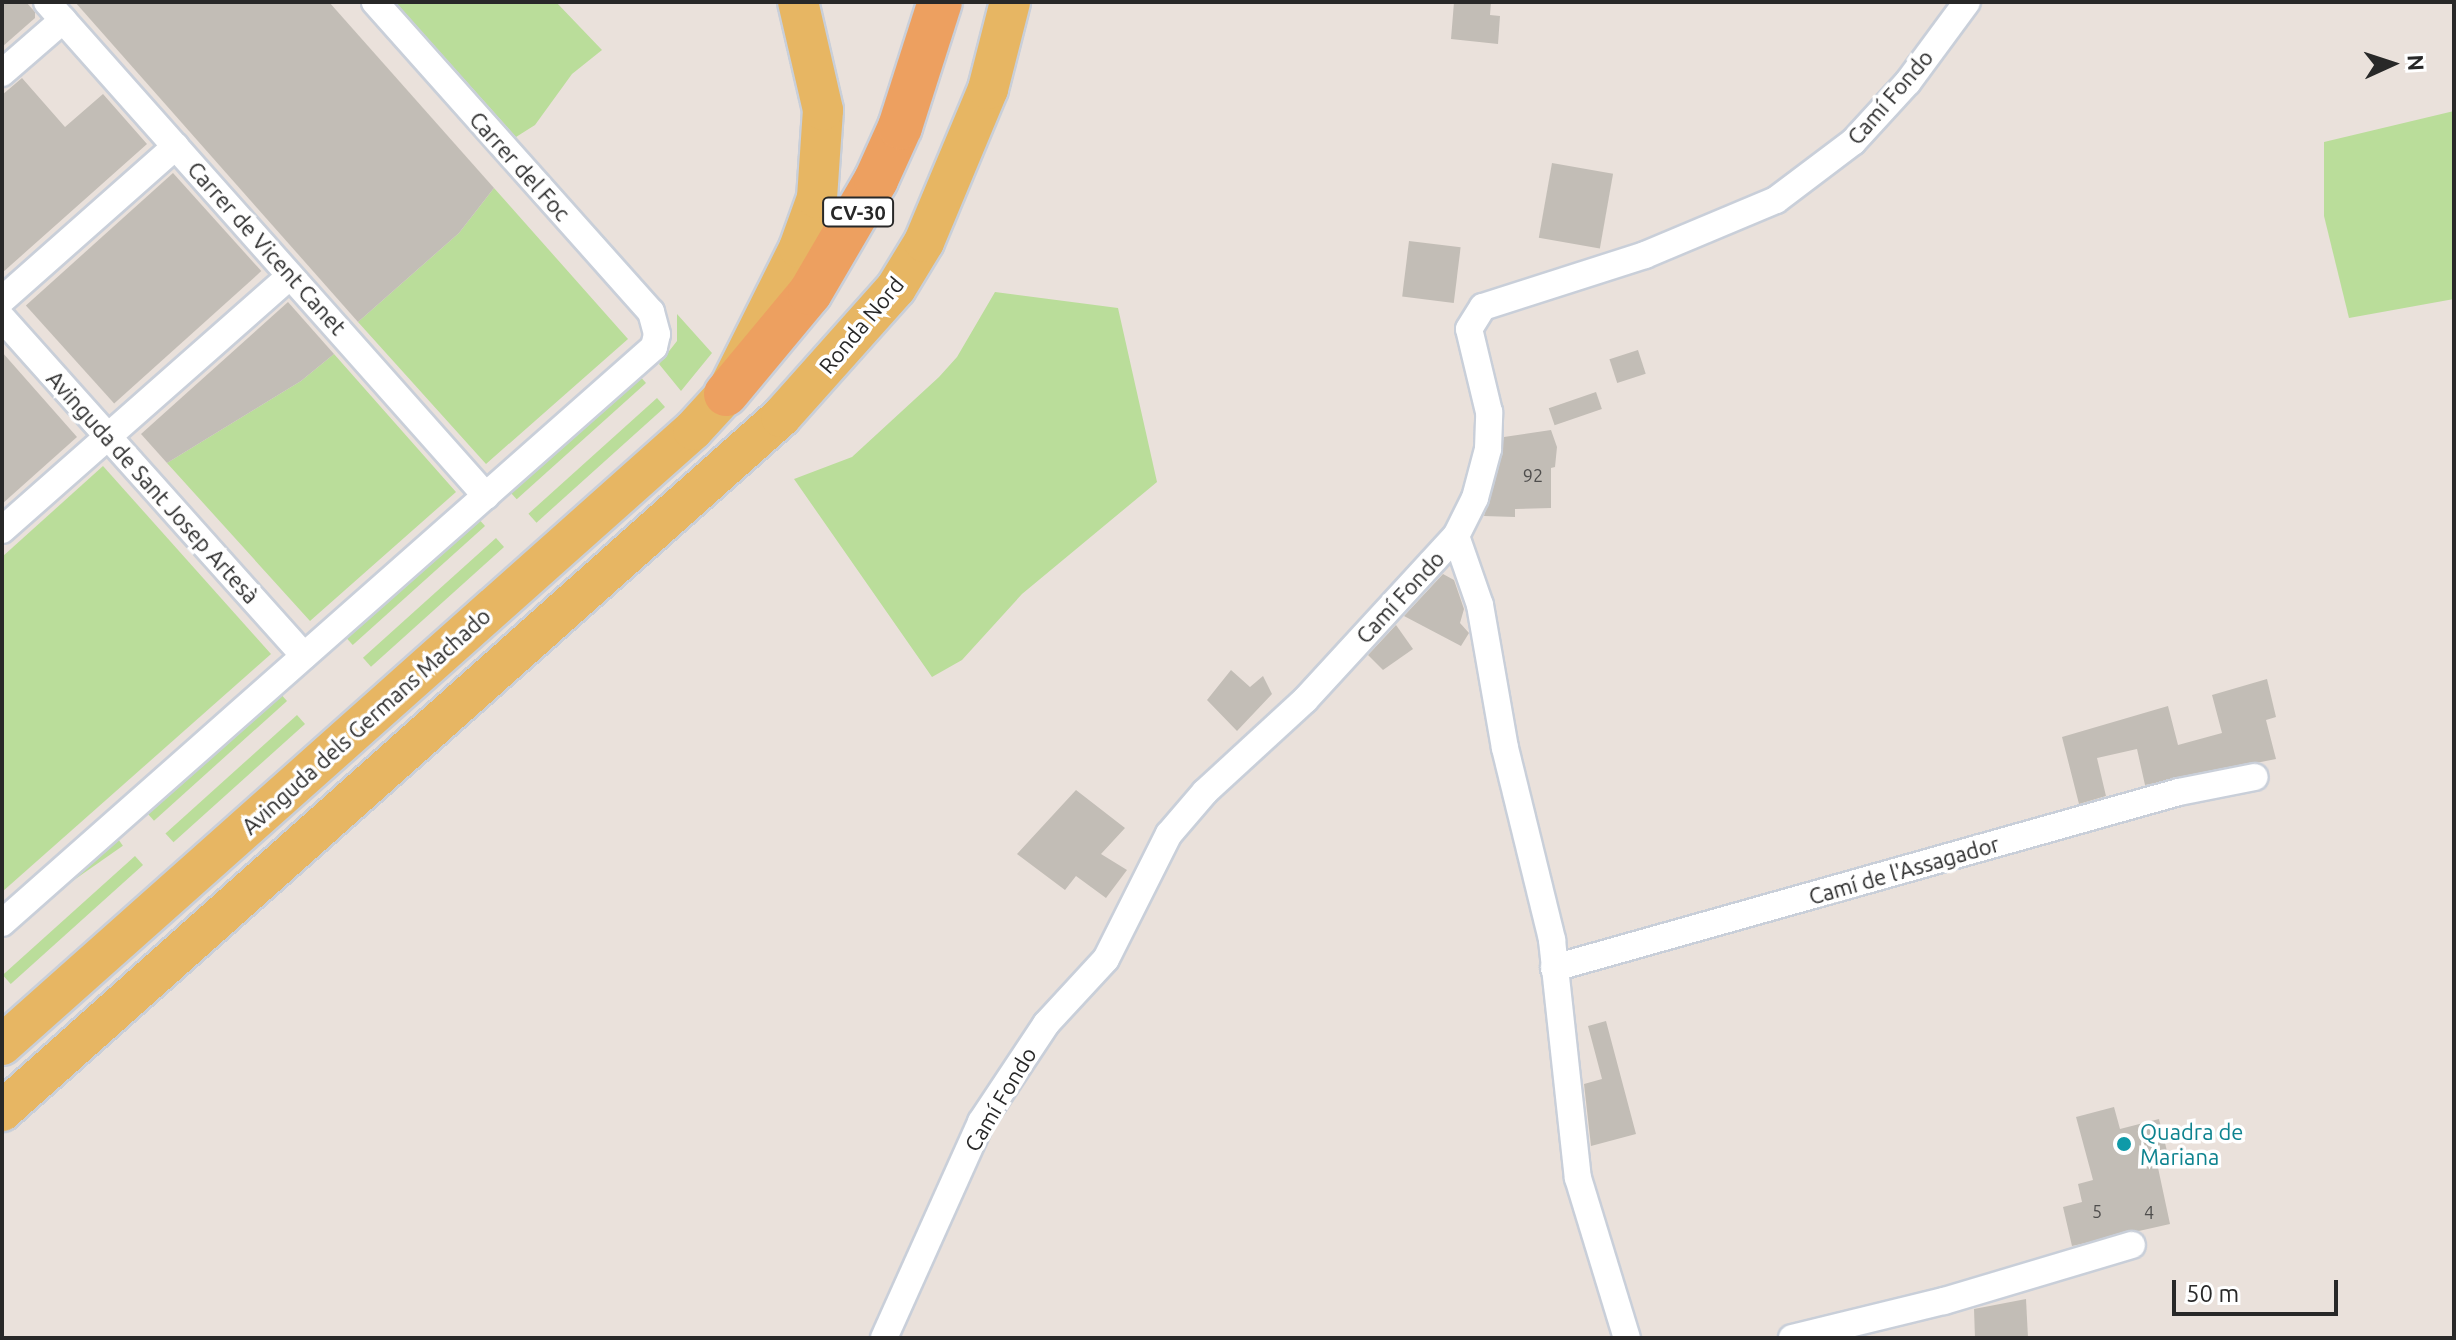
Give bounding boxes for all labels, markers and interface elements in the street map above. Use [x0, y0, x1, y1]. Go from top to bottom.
north arrow [2352, 24, 2432, 104]
street label: Camí Fondo [1842, 44, 1938, 150]
text: N [2404, 54, 2429, 72]
street label: Carrer del Foc [464, 106, 576, 226]
street label: Carrer de Vicent Canet [182, 156, 352, 340]
road number: CV-30 [822, 196, 894, 228]
street label: Ronda Nord [813, 271, 909, 379]
street label: Avinguda de Sant Josep Artesà [42, 365, 264, 609]
house number: 92 [1523, 464, 1543, 486]
street label: Camí Fondo [1350, 545, 1450, 649]
street label: Avinguda dels Germans Machado [236, 602, 496, 840]
street label: Camí de l'Assagador [1806, 830, 2002, 910]
street label: Camí Fondo [959, 1042, 1041, 1156]
place label: Quadra de Mariana [2140, 1118, 2243, 1170]
marker: Quadra de Mariana [2115, 1135, 2133, 1153]
house number: 5 [2092, 1200, 2102, 1222]
house number: 4 [2144, 1201, 2154, 1223]
scale bar [2176, 1264, 2342, 1314]
text: 50 m [2186, 1280, 2239, 1307]

